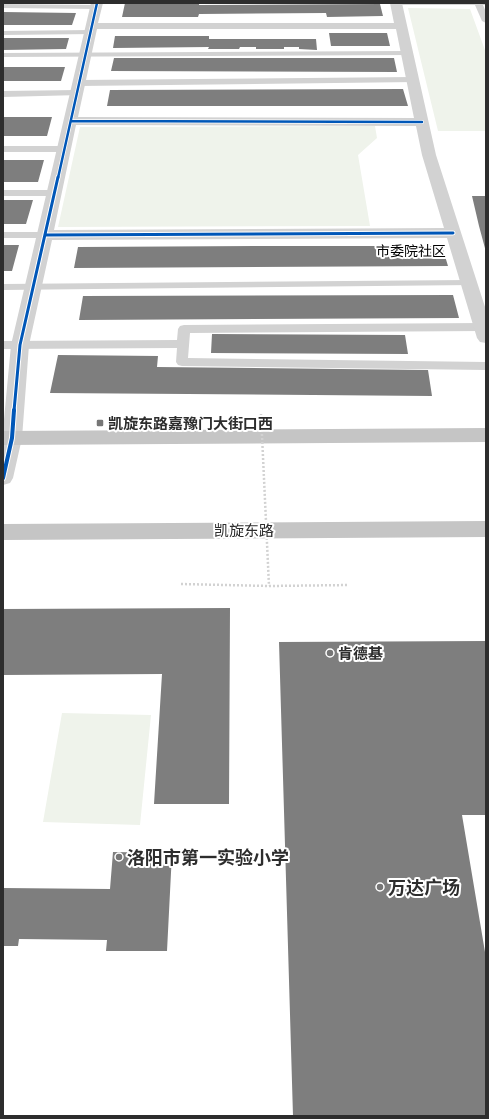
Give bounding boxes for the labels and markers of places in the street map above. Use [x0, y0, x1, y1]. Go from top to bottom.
place label: 凯旋东路嘉豫门大街口西 [108, 414, 273, 433]
marker: 凯旋东路嘉豫门大街口西 [95, 418, 105, 428]
place label: 肯德基 [338, 644, 383, 663]
marker: 肯德基 [325, 648, 335, 658]
place label: 洛阳市第一实验小学 [127, 846, 289, 869]
marker: 洛阳市第一实验小学 [114, 852, 124, 862]
place label: 万达广场 [388, 876, 460, 899]
marker: 万达广场 [375, 882, 385, 892]

